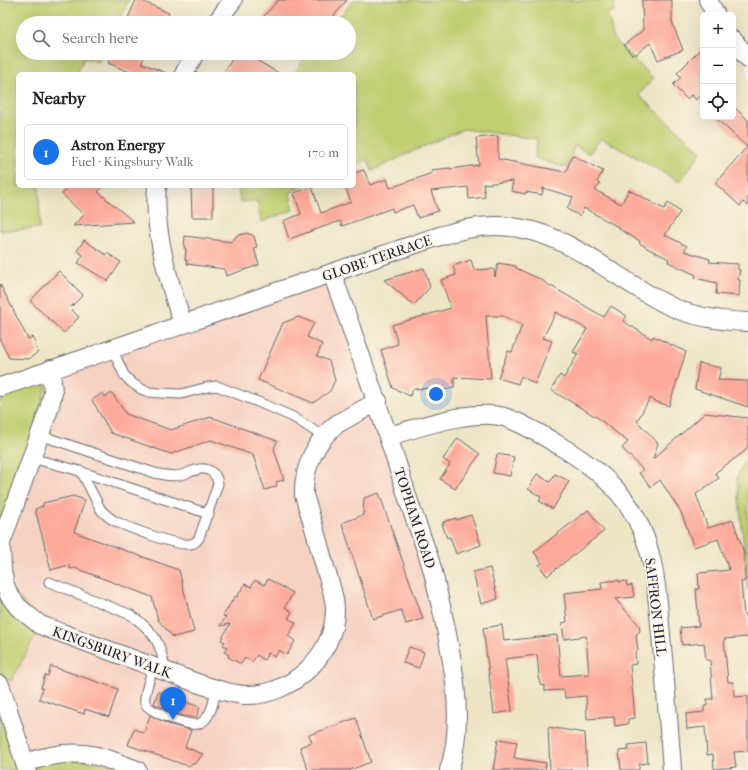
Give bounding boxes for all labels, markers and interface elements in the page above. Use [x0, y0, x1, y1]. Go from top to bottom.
map controls [700, 12, 736, 120]
button: + [700, 12, 736, 48]
search box [16, 16, 356, 60]
icon: search [30, 27, 52, 49]
text: Search here [62, 29, 138, 47]
button: − [700, 48, 736, 84]
button: locate [700, 84, 736, 120]
text: Nearby [32, 88, 86, 108]
text: Astron Energy [71, 136, 165, 154]
text: 1 [44, 145, 48, 160]
text: 170 m [307, 145, 339, 160]
text: Fuel · Kingsbury Walk [71, 154, 194, 169]
street label: GLOBE TERRACE [320, 232, 435, 285]
your location [426, 384, 446, 404]
street label: TOPHAM ROAD [390, 466, 439, 571]
street label: SAFFRON HILL [641, 557, 670, 658]
street label: KINGSBURY WALK [50, 623, 175, 682]
pin: 1 [160, 687, 186, 720]

